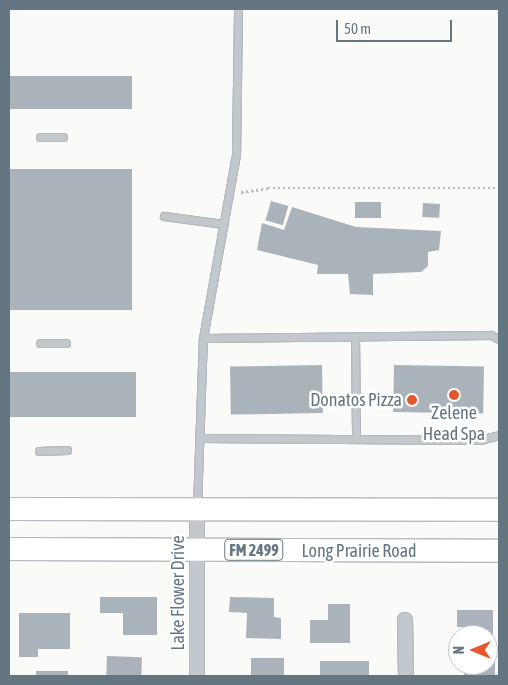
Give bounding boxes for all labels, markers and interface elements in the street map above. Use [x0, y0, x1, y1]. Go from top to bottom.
scale bar [338, 10, 454, 42]
text: 50 m [344, 20, 371, 37]
place label: Donatos Pizza [310, 389, 402, 411]
marker: Zelene Head Spa [448, 389, 460, 401]
marker: Donatos Pizza [406, 394, 418, 406]
place label: Zelene Head Spa [423, 403, 485, 446]
street label: Lake Flower Drive [167, 535, 189, 651]
road number: FM 2499 [224, 536, 284, 564]
street label: Long Prairie Road [301, 540, 417, 562]
north arrow [448, 625, 498, 675]
text: N [451, 646, 467, 654]

